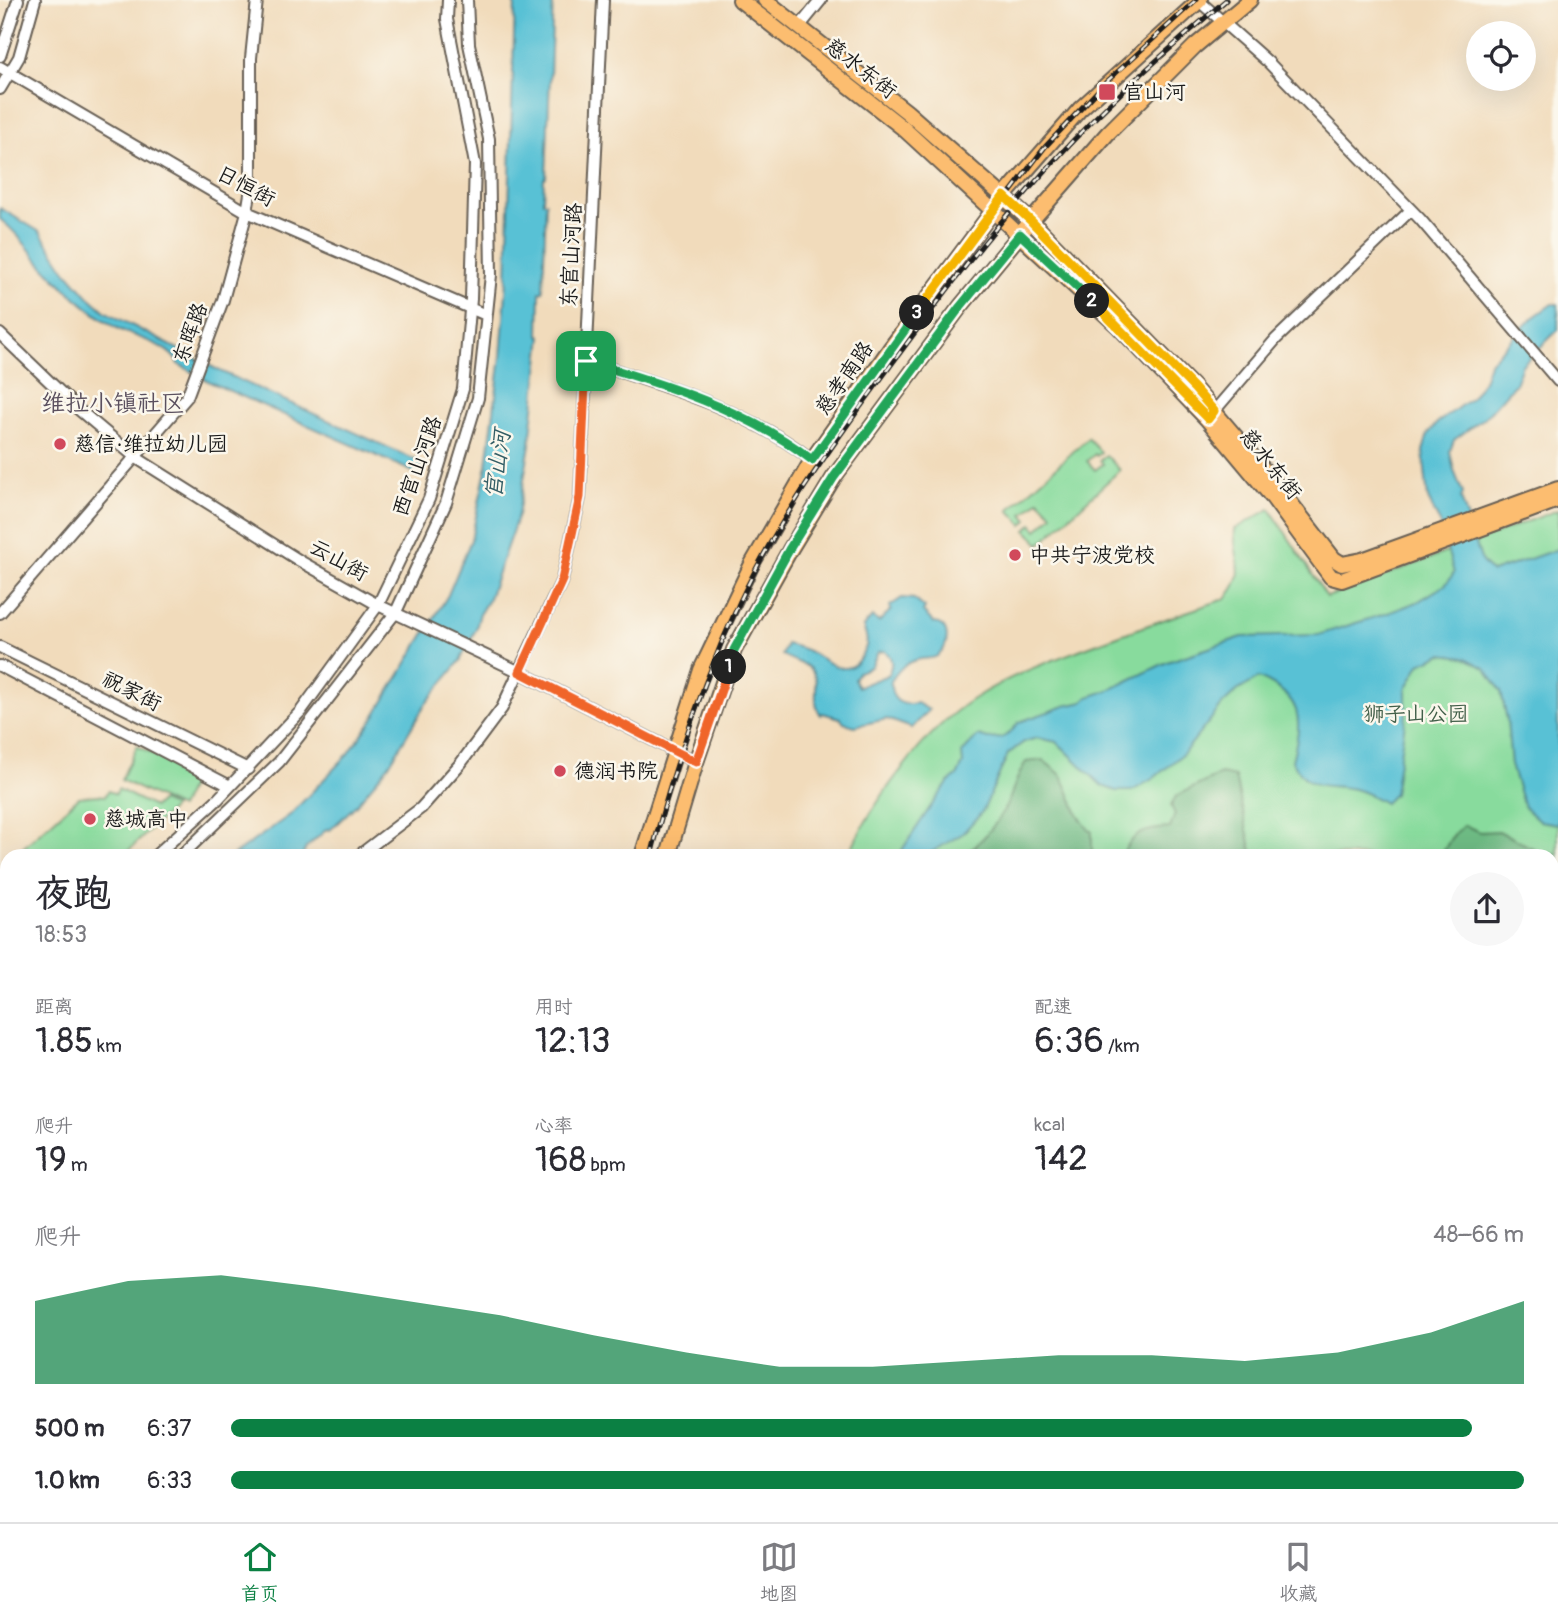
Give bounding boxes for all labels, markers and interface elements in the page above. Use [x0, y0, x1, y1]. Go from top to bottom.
map controls [1466, 21, 1536, 91]
button: locate [1466, 21, 1536, 91]
street label: 慈水东街 [819, 32, 902, 105]
place label: 官山河 [1123, 79, 1186, 106]
marker: 官山河 [1097, 82, 1117, 102]
street label: 日恒街 [212, 160, 280, 213]
street label: 东官山河路 [555, 202, 588, 308]
pin: 2 [1074, 284, 1110, 318]
text: 2 [1086, 288, 1097, 312]
pin: 3 [900, 296, 934, 330]
street label: 东晖路 [167, 299, 214, 367]
text: 3 [911, 300, 922, 324]
pin [556, 331, 616, 391]
street label: 慈孝南路 [809, 336, 880, 420]
icon: arrive [567, 342, 605, 380]
district label: 维拉小镇社区 [41, 389, 185, 418]
street label: 西官山河路 [387, 412, 448, 520]
street label: 慈水东街 [1234, 423, 1308, 505]
water label: 官山河 [478, 424, 517, 500]
place label: 慈信·维拉幼儿园 [74, 431, 228, 458]
marker: 慈信·维拉幼儿园 [52, 436, 68, 452]
street label: 云山街 [305, 533, 373, 588]
place label: 中共宁波党校 [1029, 542, 1155, 569]
marker: 中共宁波党校 [1007, 547, 1023, 563]
pin: 1 [712, 650, 746, 684]
text: 1 [725, 654, 732, 678]
street label: 祝家街 [98, 666, 166, 717]
park label: 狮子山公园 [1364, 701, 1469, 728]
place label: 德润书院 [574, 758, 658, 785]
marker: 德润书院 [552, 763, 568, 779]
place label: 慈城高中 [104, 806, 188, 833]
marker: 慈城高中 [82, 811, 98, 827]
text: 夜跑 [35, 870, 111, 918]
button: share [1450, 872, 1524, 946]
text: 18:53 [35, 920, 87, 949]
text: 距离 [35, 995, 73, 1019]
text: 用时 [535, 995, 573, 1019]
text: 配速 [1034, 995, 1072, 1019]
text: 1.85 [35, 1019, 93, 1063]
text: 12:13 [535, 1019, 610, 1063]
text: 6:36 [1034, 1019, 1104, 1063]
text: km [93, 1034, 122, 1058]
text: /km [1104, 1034, 1140, 1058]
text: kcal [1034, 1113, 1065, 1137]
text: 爬升 [35, 1114, 73, 1138]
text: 心率 [535, 1114, 573, 1138]
text: 142 [1034, 1137, 1088, 1181]
text: 19 [35, 1138, 67, 1182]
text: 168 [535, 1138, 586, 1182]
text: m [67, 1153, 88, 1177]
text: bpm [586, 1153, 626, 1177]
text: 48–66 m [1433, 1220, 1524, 1249]
text: 爬升 [35, 1222, 81, 1251]
text: 500 m [35, 1414, 104, 1443]
text: 6:37 [147, 1414, 192, 1443]
text: 1.0 km [35, 1466, 100, 1495]
text: 6:33 [147, 1466, 192, 1495]
tab: 首页 [241, 1538, 279, 1606]
tab: 地图 [760, 1538, 798, 1606]
tab: 收藏 [1279, 1538, 1317, 1606]

